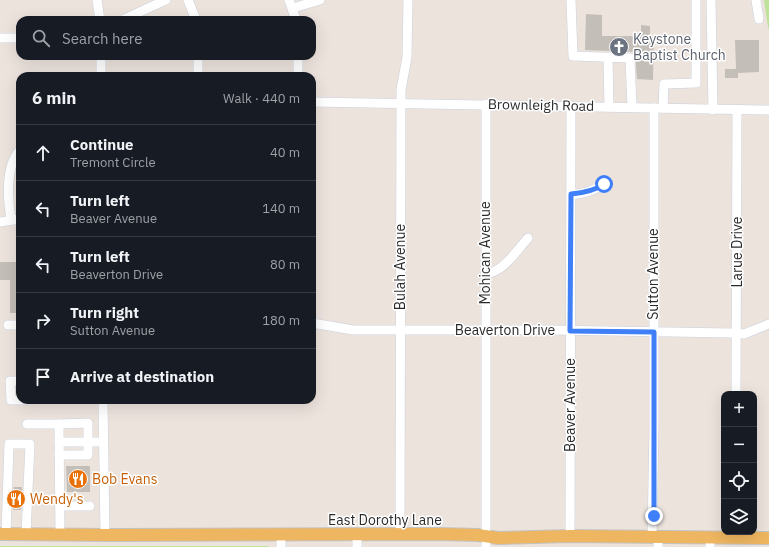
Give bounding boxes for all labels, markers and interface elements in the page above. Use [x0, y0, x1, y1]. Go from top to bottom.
search box [16, 16, 316, 60]
icon: search [30, 27, 52, 49]
text: Search here [62, 29, 142, 48]
place label: Keystone Baptist Church [633, 30, 726, 64]
church icon: Keystone Baptist Church [608, 36, 630, 58]
text: 6 min [32, 87, 76, 109]
text: Walk · 440 m [223, 90, 300, 107]
street label: Brownleigh Road [488, 95, 594, 115]
text: Continue [70, 135, 134, 154]
icon: ahead [32, 142, 54, 164]
text: 40 m [270, 144, 300, 161]
text: Tremont Circle [70, 154, 156, 171]
route start [595, 175, 613, 193]
text: Turn left [70, 191, 130, 210]
icon: left [32, 198, 54, 220]
text: 140 m [262, 200, 300, 217]
street label: Mohican Avenue [476, 201, 494, 305]
text: Beaver Avenue [70, 210, 157, 227]
street label: Larue Drive [728, 216, 746, 288]
street label: Bulah Avenue [391, 224, 409, 310]
street label: Sutton Avenue [644, 228, 662, 320]
text: Turn left [70, 247, 130, 266]
icon: left [32, 254, 54, 276]
text: 80 m [270, 256, 300, 273]
text: Beaverton Drive [70, 266, 163, 283]
text: Turn right [70, 303, 139, 322]
icon: right [32, 310, 54, 332]
text: 180 m [262, 312, 300, 329]
street label: Beaverton Drive [455, 321, 555, 339]
text: Sutton Avenue [70, 322, 155, 339]
street label: Beaver Avenue [561, 358, 579, 452]
icon: arrive [32, 366, 54, 388]
text: Arrive at destination [70, 367, 214, 386]
map controls [721, 391, 757, 535]
button: + [721, 391, 757, 427]
button: − [721, 427, 757, 463]
button: locate [721, 463, 757, 499]
restaurant icon: Bob Evans [67, 468, 89, 490]
place label: Bob Evans [92, 470, 158, 488]
restaurant icon: Wendy's [5, 488, 27, 510]
place label: Wendy's [30, 490, 84, 508]
button: layers [721, 499, 757, 535]
route end [645, 507, 663, 525]
street label: East Dorothy Lane [328, 511, 442, 529]

